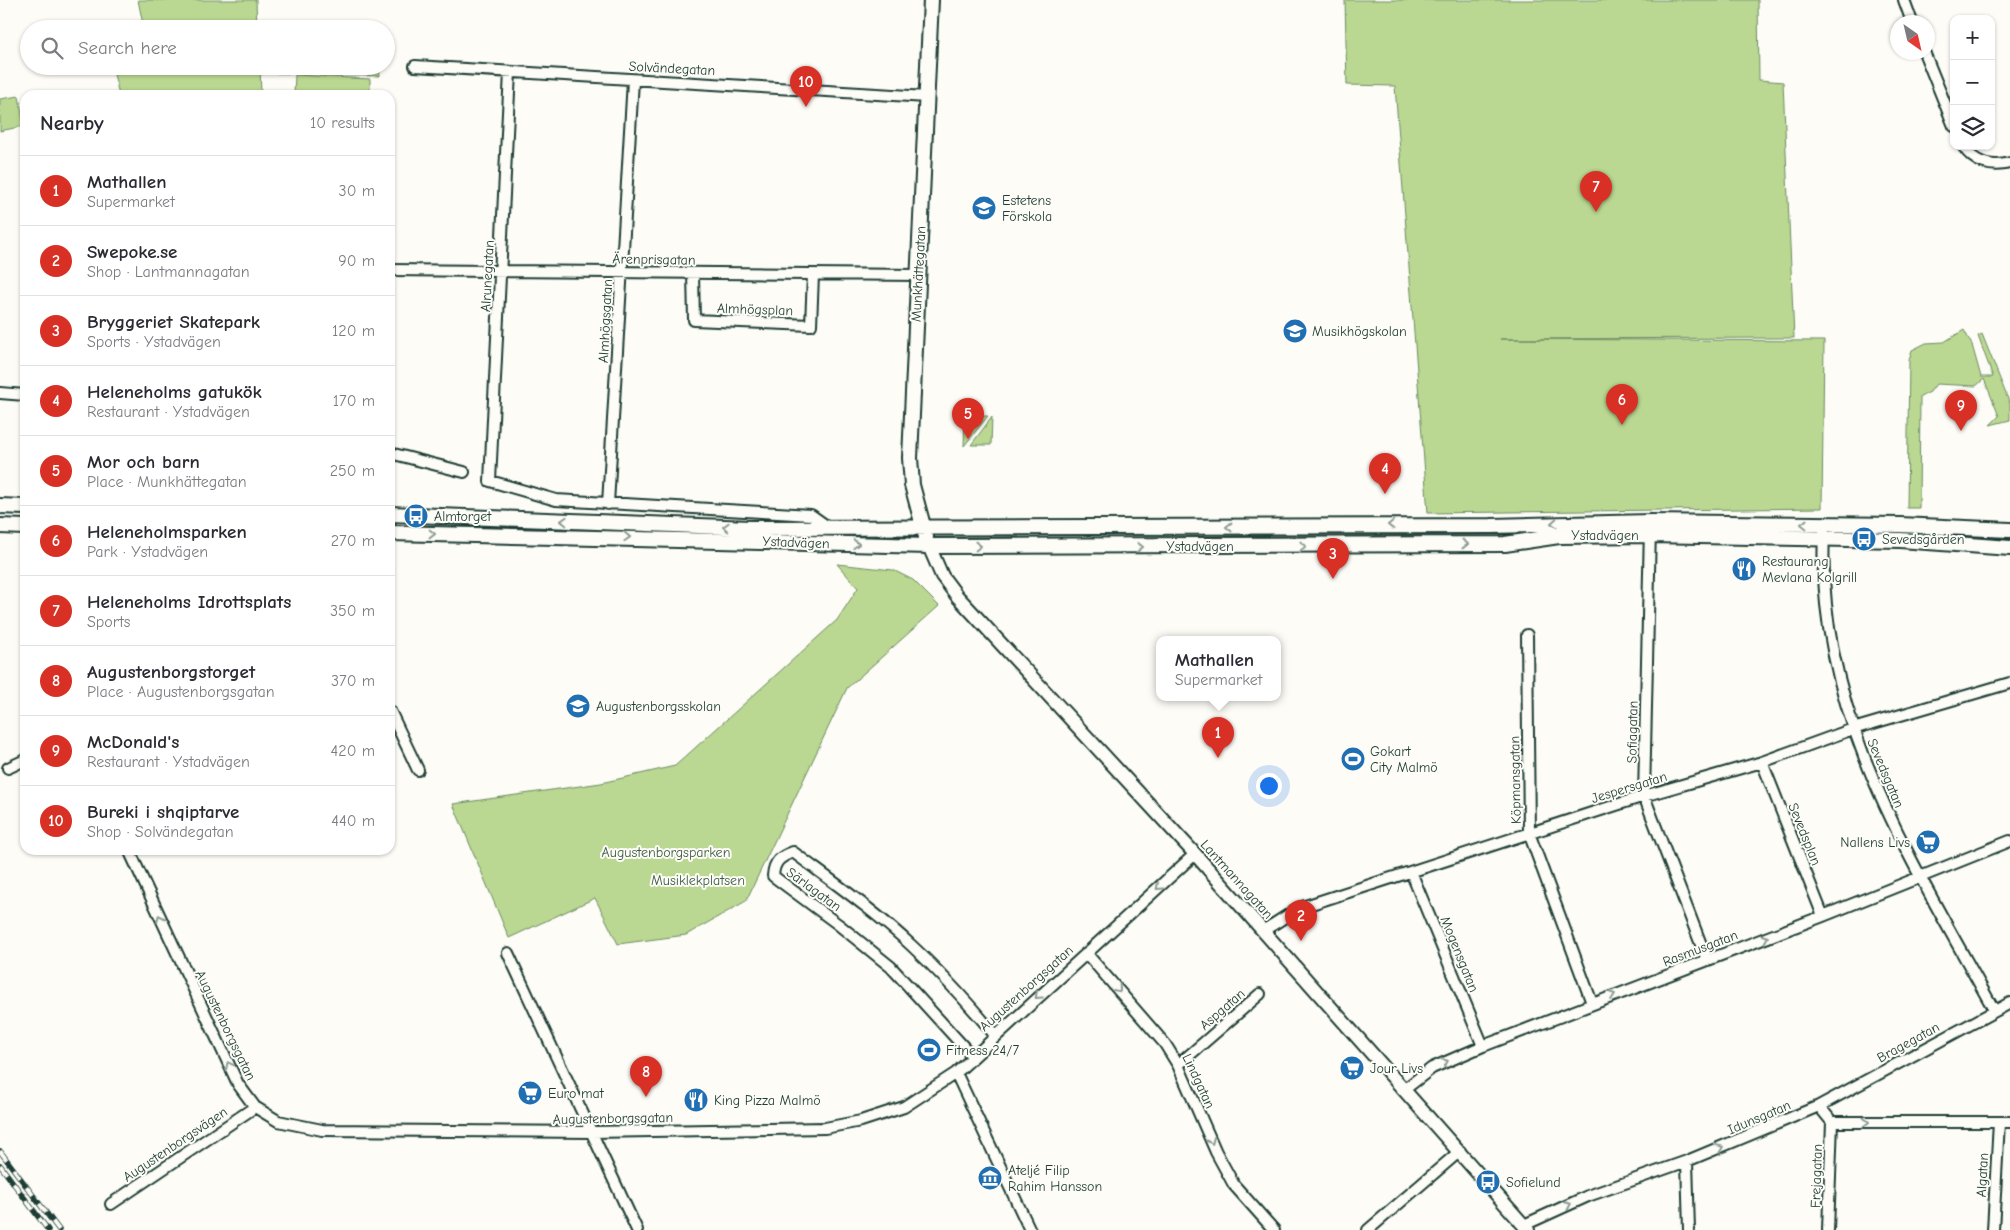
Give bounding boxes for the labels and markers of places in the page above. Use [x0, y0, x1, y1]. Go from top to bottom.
pin: 10 [790, 66, 822, 107]
pin: 7 [1580, 171, 1612, 212]
place label: Estetens Förskola [1002, 192, 1052, 225]
school or university icon: Estetens Förskola [971, 195, 997, 221]
school or university icon: Musikhögskolan [1282, 318, 1308, 344]
place label: Musikhögskolan [1312, 323, 1407, 340]
pin: 6 [1606, 384, 1638, 425]
pin: 9 [1945, 390, 1977, 431]
pin: 5 [952, 398, 984, 439]
pin: 4 [1369, 453, 1401, 494]
bus stop icon: Almtorget [403, 503, 429, 529]
place label: Almtorget [434, 508, 492, 525]
bus stop icon: Sevedsgården [1851, 526, 1877, 552]
place label: Sevedsgården [1882, 531, 1965, 548]
pin: 3 [1317, 538, 1349, 579]
place label: Restaurang Mevlana Kolgrill [1762, 553, 1857, 586]
restaurant icon: Restaurang Mevlana Kolgrill [1731, 556, 1757, 582]
school or university icon: Augustenborgsskolan [565, 693, 591, 719]
place label: Augustenborgsskolan [596, 698, 721, 715]
pin: 1 [1202, 717, 1234, 758]
place label: Gokart City Malmö [1370, 743, 1438, 776]
sports icon: Gokart City Malmö [1340, 746, 1366, 772]
supermarket icon: Nallens Livs [1915, 829, 1941, 855]
place label: Nallens Livs [1840, 834, 1910, 851]
pin: 2 [1285, 900, 1317, 941]
sports icon: Fitness 24/7 [916, 1037, 942, 1063]
place label: Fitness 24/7 [946, 1042, 1019, 1059]
supermarket icon: Jour Livs [1339, 1055, 1365, 1081]
pin: 8 [630, 1056, 662, 1097]
place label: Jour Livs [1370, 1060, 1423, 1077]
supermarket icon: Euro mat [517, 1080, 543, 1106]
place label: Euro mat [548, 1085, 605, 1102]
restaurant icon: King Pizza Malmö [683, 1087, 709, 1113]
place label: King Pizza Malmö [714, 1092, 821, 1109]
place label: Ateljé Filip Rahim Hansson [1008, 1162, 1102, 1195]
museum icon: Ateljé Filip Rahim Hansson [977, 1165, 1003, 1191]
bus stop icon: Sofielund [1475, 1169, 1501, 1195]
place label: Sofielund [1506, 1174, 1561, 1191]

